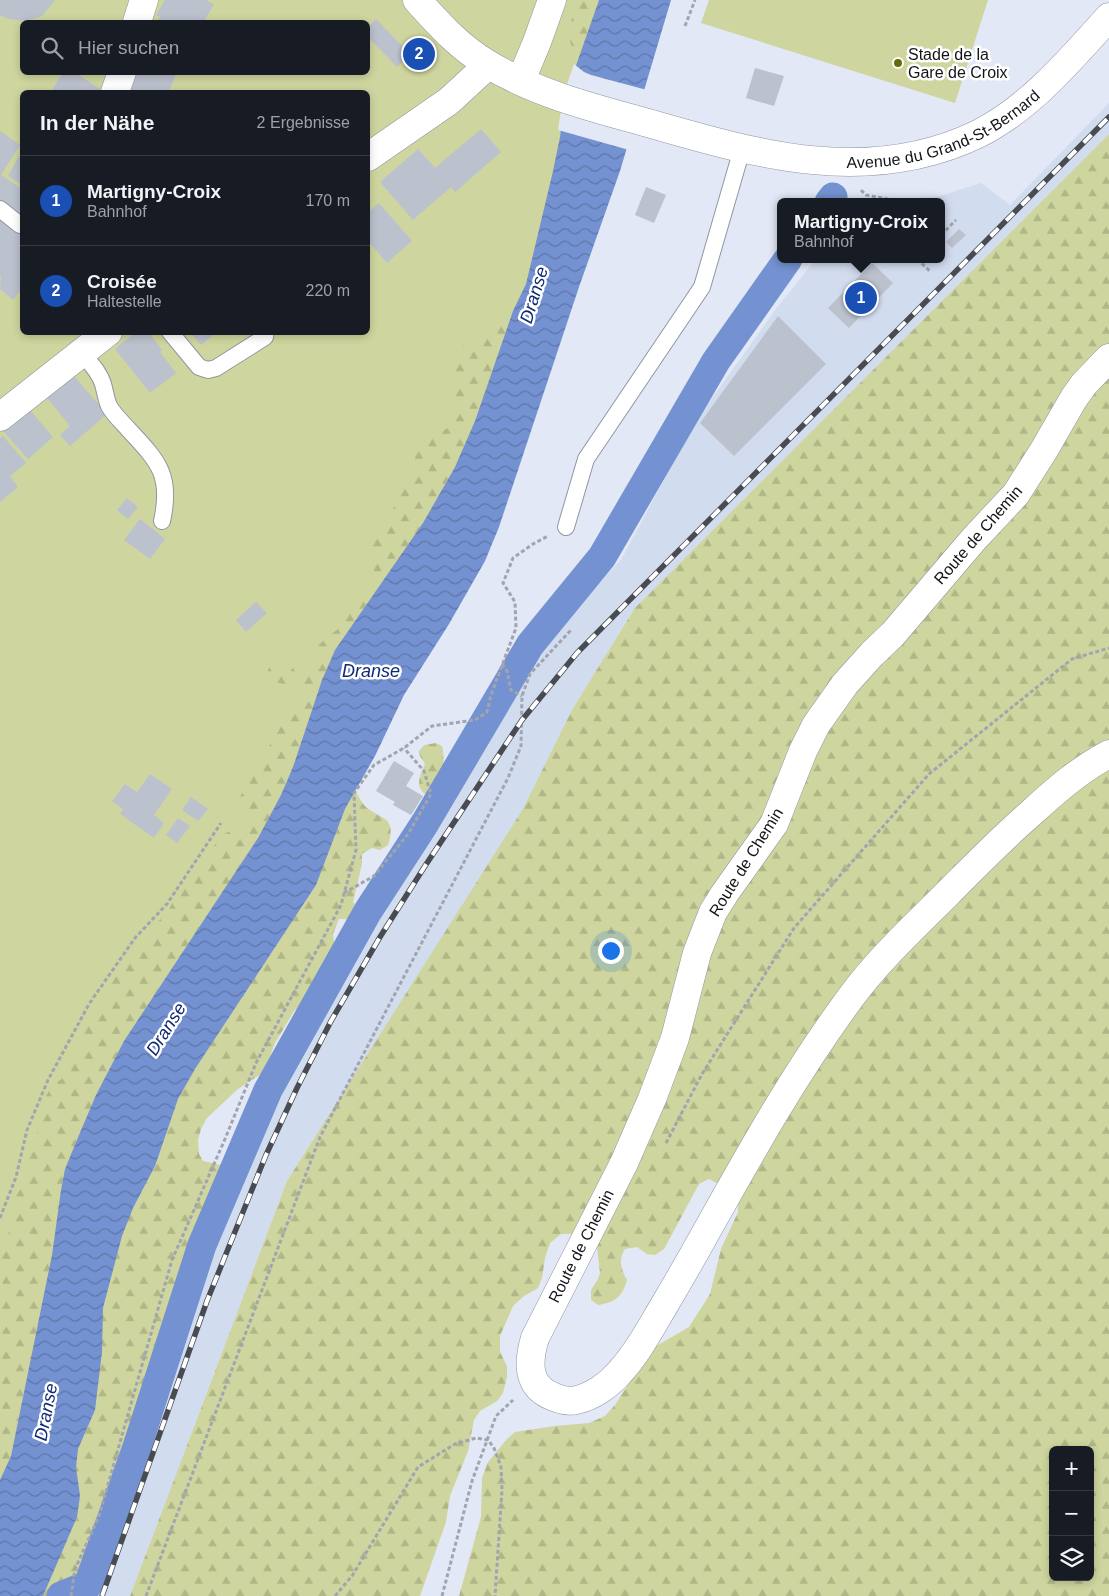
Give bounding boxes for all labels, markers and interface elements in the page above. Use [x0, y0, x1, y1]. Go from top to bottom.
search box [20, 20, 370, 75]
icon: search [38, 34, 66, 62]
pin: 2 [403, 35, 435, 73]
text: Hier suchen [78, 37, 179, 58]
place label: Stade de la Gare de Croix [908, 46, 1008, 81]
marker: Stade de la Gare de Croix [892, 57, 904, 69]
street label: Avenue du Grand-St-Bernard [846, 86, 1043, 171]
text: In der Nähe [40, 111, 154, 134]
text: 2 Ergebnisse [257, 114, 350, 131]
text: Martigny-Croix [87, 181, 221, 202]
text: 1 [52, 192, 60, 209]
text: 170 m [306, 192, 350, 209]
popup [777, 198, 945, 263]
text: Bahnhof [87, 203, 147, 220]
text: Martigny-Croix [794, 211, 928, 232]
text: Bahnhof [794, 233, 854, 250]
water label: Dranse [516, 264, 552, 326]
text: Croisée [87, 271, 157, 292]
pin: 1 [845, 279, 877, 317]
text: 2 [52, 282, 60, 299]
text: 220 m [306, 282, 350, 299]
text: Haltestelle [87, 293, 162, 310]
street label: Route de Chemin [931, 482, 1025, 588]
water label: Dranse [342, 661, 400, 681]
street label: Route de Chemin [706, 805, 786, 919]
your location [598, 938, 624, 964]
water label: Dranse [142, 999, 190, 1059]
street label: Route de Chemin [545, 1187, 617, 1305]
water label: Dranse [31, 1382, 61, 1442]
map controls [1049, 1446, 1094, 1581]
button: + [1049, 1446, 1094, 1491]
button: − [1049, 1491, 1094, 1536]
button: layers [1049, 1536, 1094, 1581]

